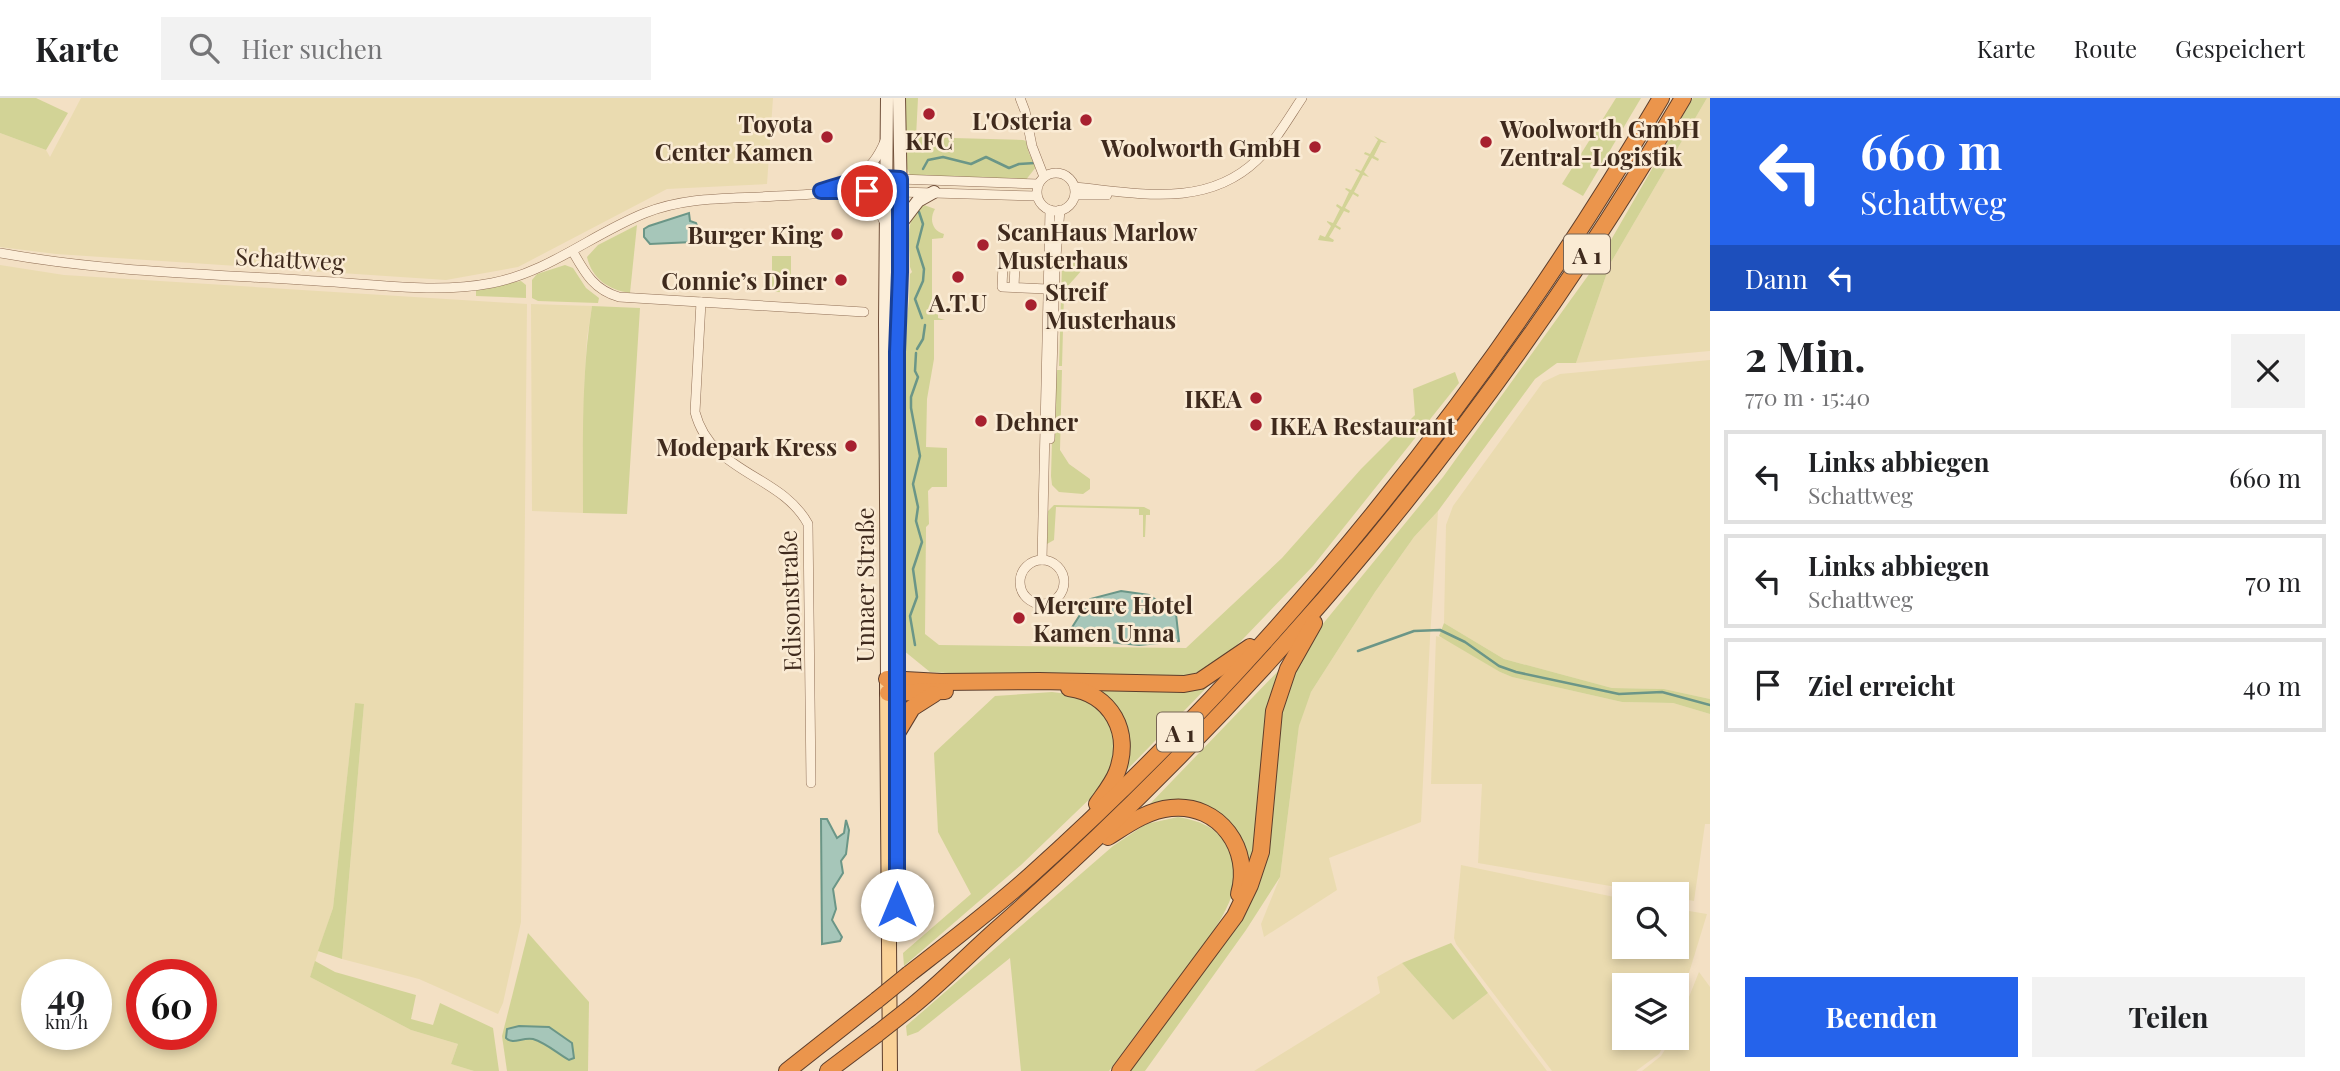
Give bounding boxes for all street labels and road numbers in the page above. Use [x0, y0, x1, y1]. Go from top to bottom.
road number: A 1 [1564, 234, 1610, 274]
street label: Schattweg [234, 239, 346, 277]
street label: Unnaer Straße [848, 507, 880, 663]
street label: Edisonstraße [771, 530, 807, 672]
road number: A 1 [1157, 712, 1203, 752]

